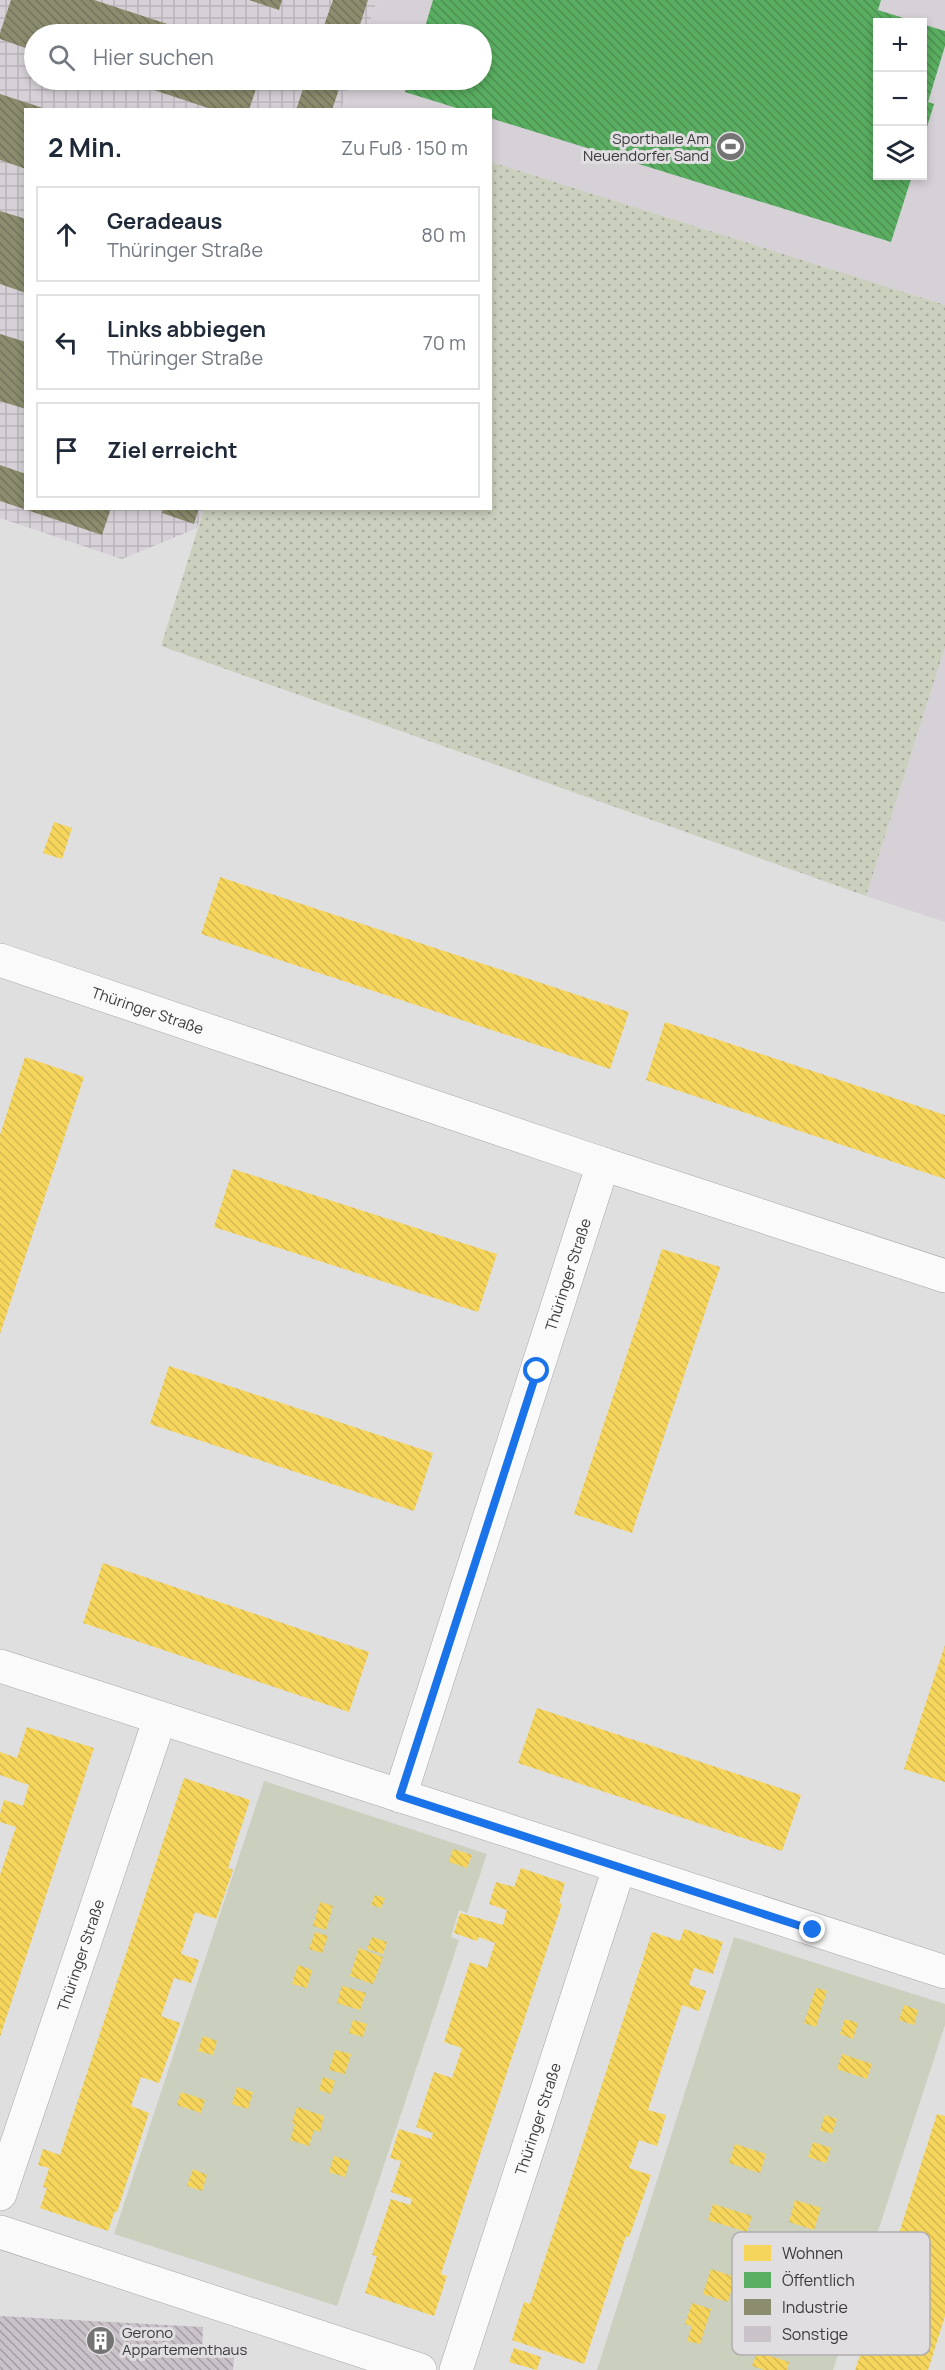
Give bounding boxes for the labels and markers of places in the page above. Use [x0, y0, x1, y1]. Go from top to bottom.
place label: Sporthalle Am Neuendorfer Sand [583, 128, 709, 166]
sports icon: Sporthalle Am Neuendorfer Sand [714, 131, 746, 163]
place label: Gerono Appartementhaus [122, 2322, 248, 2360]
building icon: Gerono Appartementhaus [85, 2325, 117, 2357]

